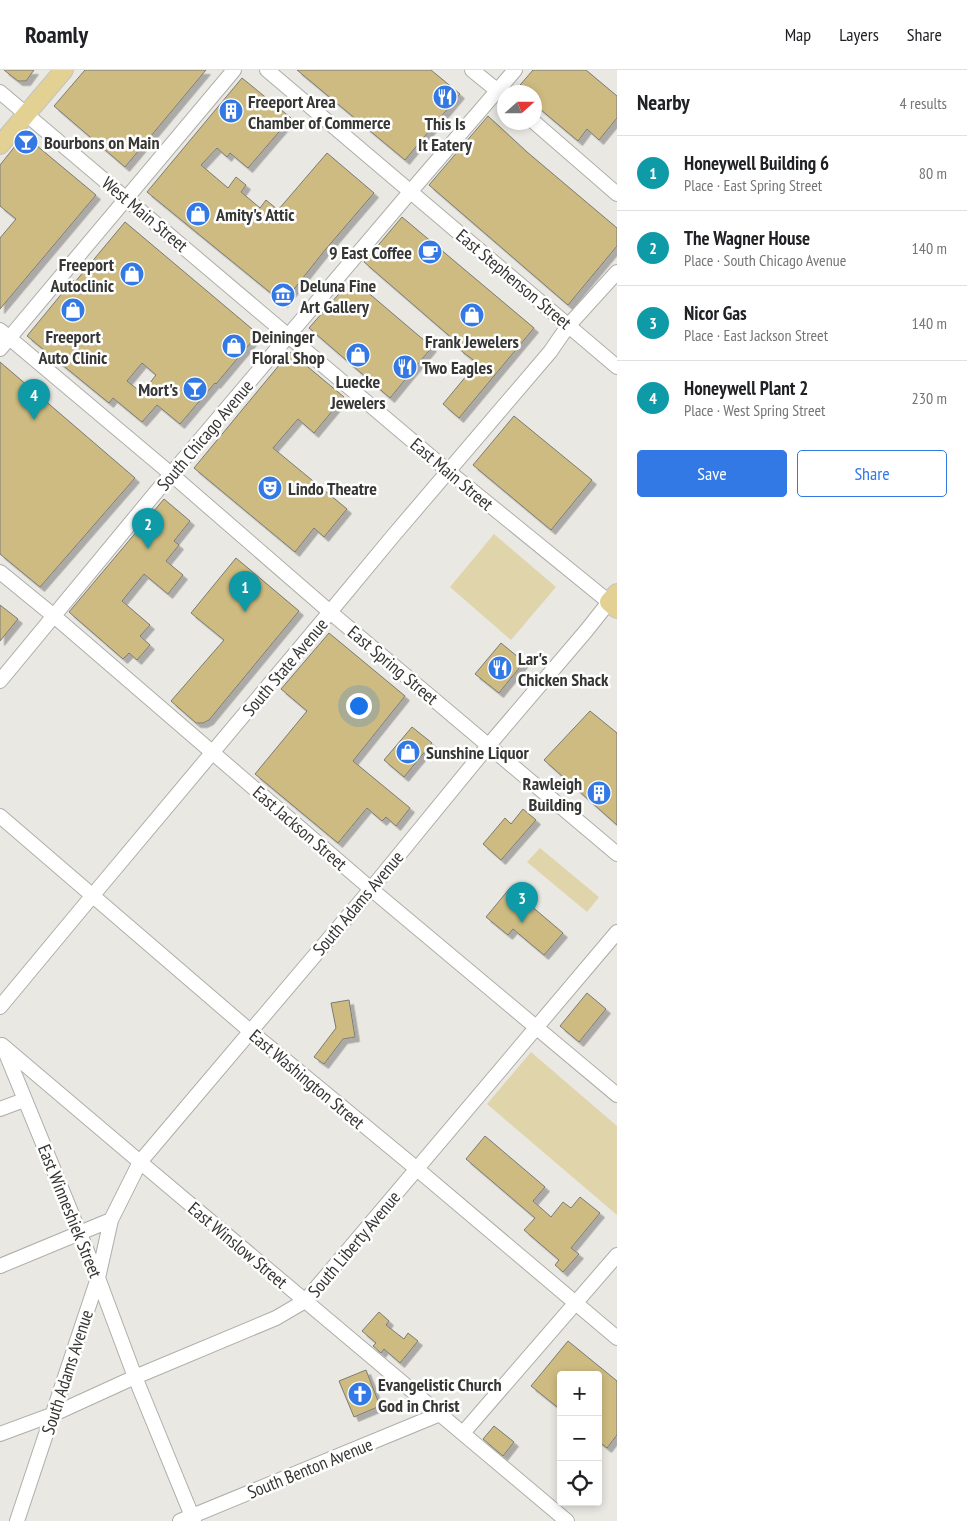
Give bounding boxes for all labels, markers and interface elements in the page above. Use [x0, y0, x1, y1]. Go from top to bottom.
text: Roamly [25, 19, 88, 50]
text: Map [785, 23, 811, 46]
text: Layers [839, 23, 879, 46]
text: Share [907, 23, 942, 46]
restaurant icon: This Is It Eatery [432, 84, 458, 110]
north arrow [497, 85, 542, 130]
text: Nearby [637, 89, 690, 116]
place label: Freeport Area Chamber of Commerce [248, 90, 391, 134]
text: 4 results [900, 93, 947, 113]
building icon: Freeport Area Chamber of Commerce [218, 98, 244, 124]
place label: This Is It Eatery [418, 112, 473, 156]
bar icon: Bourbons on Main [13, 129, 39, 155]
place label: Bourbons on Main [44, 131, 160, 154]
text: Honeywell Building 6 [684, 151, 829, 175]
text: 1 [649, 163, 657, 183]
text: 80 m [919, 163, 947, 183]
street label: West Main Street [97, 171, 193, 257]
text: Place · East Spring Street [684, 175, 822, 195]
shop icon: Amity's Attic [185, 201, 211, 227]
place label: Amity's Attic [215, 203, 295, 226]
street label: East Stephenson Street [452, 224, 576, 334]
text: The Wagner House [684, 226, 810, 250]
text: 2 [649, 238, 657, 258]
text: 140 m [912, 238, 947, 258]
cafe icon: 9 East Coffee [417, 239, 443, 265]
place label: 9 East Coffee [329, 241, 412, 264]
text: Place · South Chicago Avenue [684, 250, 846, 270]
place label: Freeport Autoclinic [50, 253, 115, 297]
shop icon: Freeport Autoclinic [119, 261, 145, 287]
place label: Deluna Fine Art Gallery [299, 274, 377, 318]
museum icon: Deluna Fine Art Gallery [270, 282, 296, 308]
shop icon: Freeport Auto Clinic [60, 297, 86, 323]
text: Nicor Gas [684, 301, 747, 325]
shop icon: Frank Jewelers [459, 302, 485, 328]
text: 3 [649, 313, 657, 333]
text: 140 m [912, 313, 947, 333]
place label: Freeport Auto Clinic [38, 325, 108, 369]
place label: Deininger Floral Shop [252, 325, 325, 369]
text: Place · East Jackson Street [684, 325, 828, 345]
place label: Frank Jewelers [425, 330, 519, 353]
shop icon: Deininger Floral Shop [221, 333, 247, 359]
shop icon: Luecke Jewelers [345, 342, 371, 368]
restaurant icon: Two Eagles [392, 354, 418, 380]
place label: Two Eagles [422, 356, 492, 379]
place label: Luecke Jewelers [330, 370, 385, 414]
street label: South Chicago Avenue [152, 375, 258, 495]
bar icon: Mort's [182, 376, 208, 402]
text: Honeywell Plant 2 [684, 376, 808, 400]
place label: Mort's [138, 378, 178, 401]
pin: 4 [18, 379, 50, 420]
text: 4 [649, 388, 657, 408]
text: 230 m [912, 388, 947, 408]
text: Place · West Spring Street [684, 400, 825, 420]
street label: East Main Street [406, 433, 498, 515]
button: Save [637, 450, 787, 497]
button: Share [797, 450, 947, 497]
theatre icon: Lindo Theatre [257, 475, 283, 501]
place label: Lindo Theatre [288, 477, 377, 500]
pin: 2 [132, 508, 164, 549]
pin: 1 [229, 571, 261, 612]
street label: South State Avenue [237, 613, 333, 721]
street label: East Spring Street [343, 621, 443, 709]
place label: Lar's Chicken Shack [518, 647, 609, 691]
restaurant icon: Lar's Chicken Shack [487, 655, 513, 681]
your location [346, 693, 372, 719]
shop icon: Sunshine Liquor [395, 739, 421, 765]
place label: Sunshine Liquor [426, 741, 530, 764]
place label: Rawleigh Building [523, 772, 582, 816]
building icon: Rawleigh Building [586, 780, 612, 806]
street label: East Jackson Street [248, 781, 352, 875]
street label: South Adams Avenue [308, 846, 408, 960]
pin: 3 [506, 882, 538, 923]
street label: East Washington Street [245, 1024, 369, 1134]
street label: East Winneshiek Street [33, 1141, 107, 1281]
street label: South Liberty Avenue [303, 1186, 405, 1302]
street label: East Winslow Street [184, 1197, 292, 1293]
street label: South Adams Avenue [36, 1307, 98, 1437]
map controls [557, 1371, 602, 1506]
button: + [557, 1371, 602, 1416]
place label: Evangelistic Church God in Christ [378, 1373, 502, 1417]
church icon: Evangelistic Church God in Christ [347, 1381, 373, 1407]
button: − [557, 1416, 602, 1461]
street label: South Benton Avenue [244, 1432, 376, 1504]
button: locate [557, 1461, 602, 1506]

